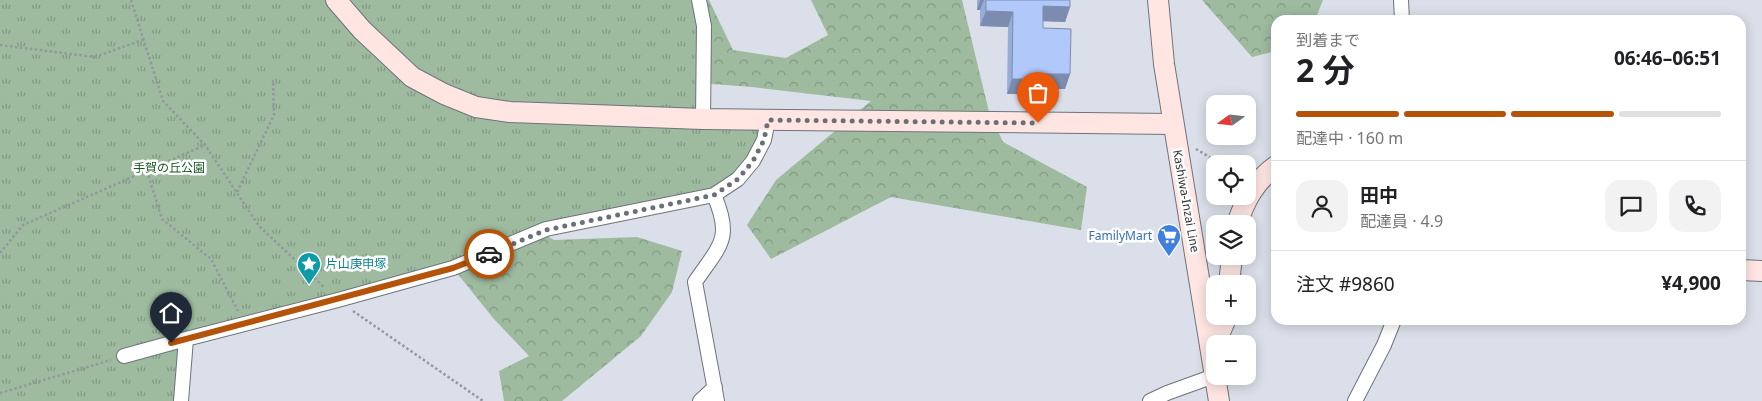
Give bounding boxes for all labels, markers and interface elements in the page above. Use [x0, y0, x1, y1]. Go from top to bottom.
text: 到着まで [1296, 29, 1360, 51]
text: 06:46–06:51 [1614, 45, 1721, 71]
text: 2 分 [1296, 48, 1355, 91]
pin [1017, 72, 1059, 123]
icon: bag [1024, 79, 1052, 107]
north arrow [1206, 95, 1256, 145]
map controls [1206, 95, 1256, 385]
text: 配達中 · 160 m [1296, 127, 1403, 149]
street label: Kashiwa-Inzai Line [1169, 148, 1204, 254]
button: locate [1206, 155, 1256, 205]
park label: 手賀の丘公園 [133, 159, 205, 176]
button: person [1296, 180, 1348, 232]
button: chat [1605, 180, 1657, 232]
button: phone [1669, 180, 1721, 232]
text: 田中 [1360, 182, 1398, 208]
text: 配達員 · 4.9 [1360, 210, 1443, 232]
button: layers [1206, 215, 1256, 265]
supermarket icon: FamilyMart [1156, 223, 1182, 257]
place label: FamilyMart [1089, 227, 1153, 244]
courier [464, 229, 514, 279]
icon: car [475, 240, 503, 268]
place icon: 片山庚申塚 [296, 251, 322, 285]
place label: 片山庚申塚 [326, 255, 386, 272]
text: ¥4,900 [1661, 270, 1721, 296]
text: 注文 #9860 [1296, 271, 1395, 297]
button: + [1206, 275, 1256, 325]
pin [150, 292, 192, 343]
icon: home [157, 299, 185, 327]
button: − [1206, 335, 1256, 385]

